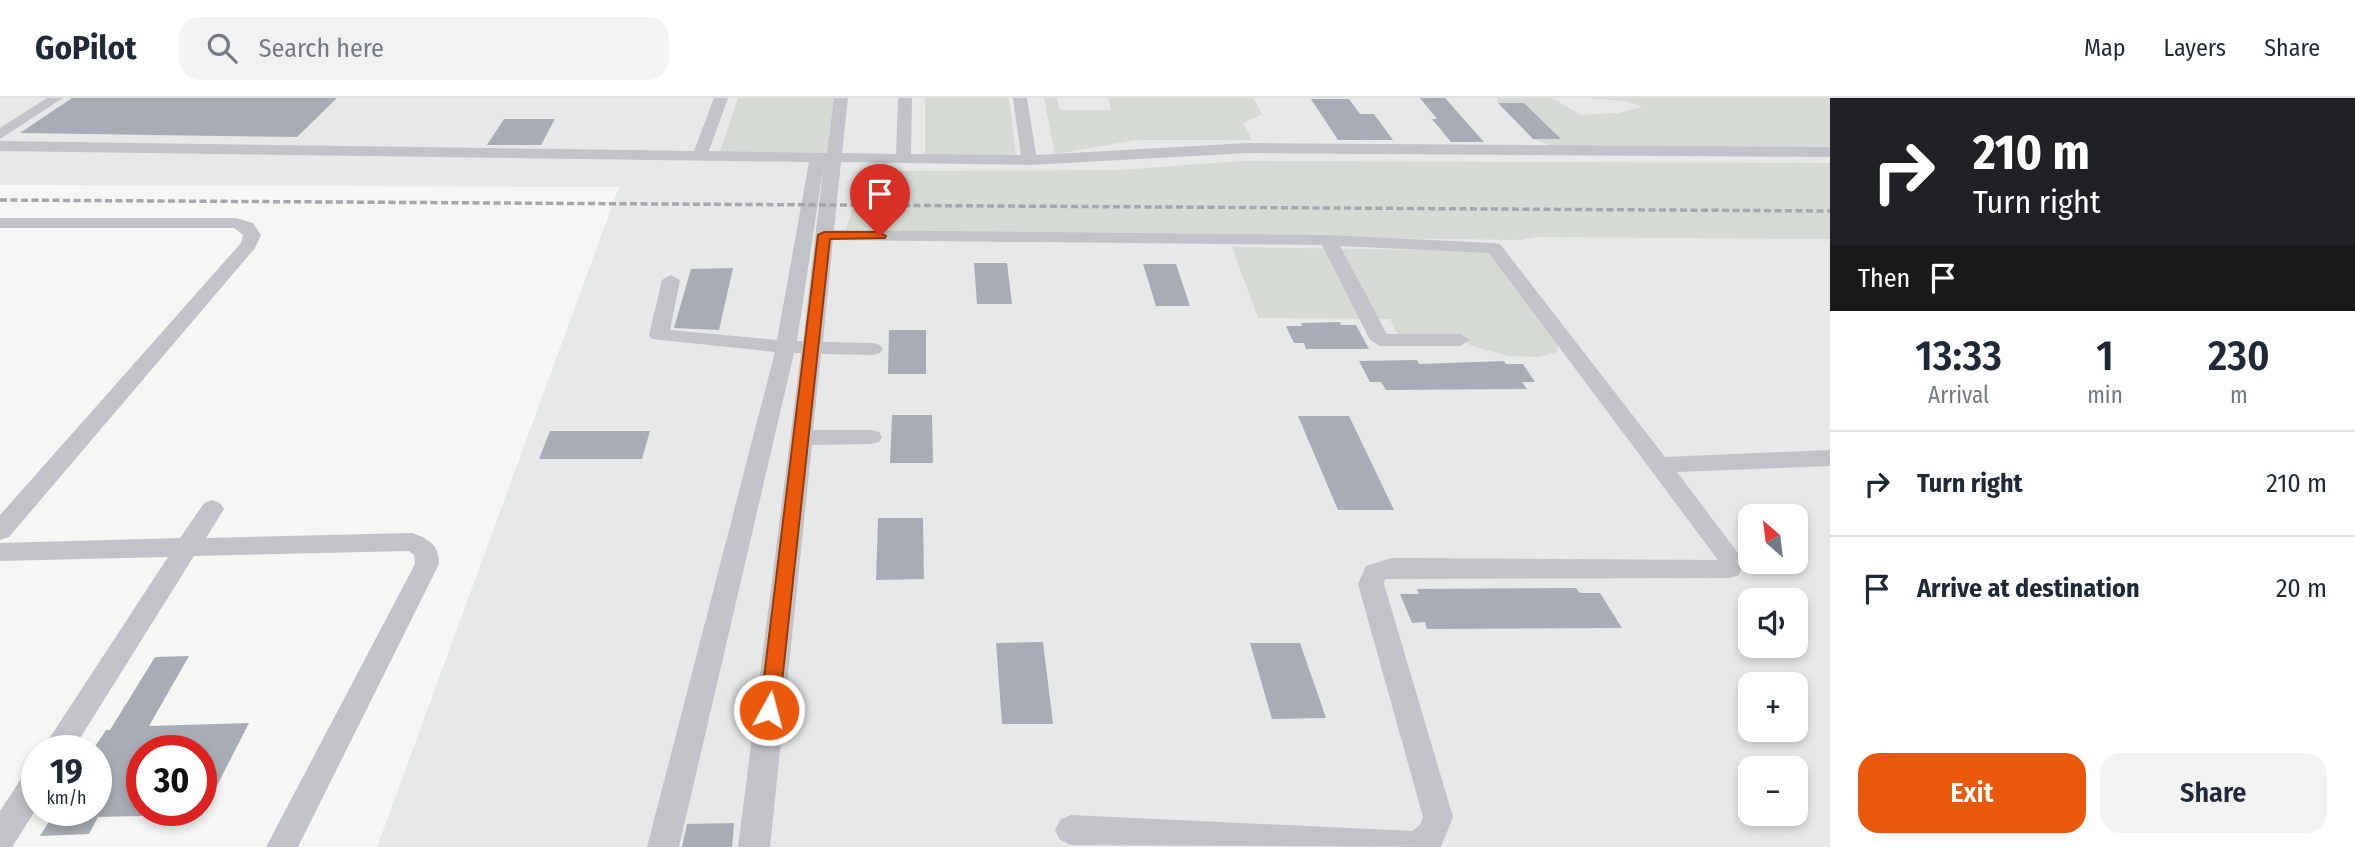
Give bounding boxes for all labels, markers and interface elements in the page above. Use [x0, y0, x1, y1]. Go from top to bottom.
search box [179, 17, 669, 80]
text: GoPilot [35, 28, 137, 68]
icon: search [203, 29, 241, 67]
text: Search here [259, 33, 384, 64]
text: Map [2084, 34, 2126, 62]
text: Layers [2164, 34, 2226, 62]
text: Share [2264, 34, 2320, 62]
text: 210 m [1973, 123, 2090, 182]
icon: right [1858, 126, 1949, 217]
pin [850, 164, 910, 236]
icon: arrive [861, 175, 899, 213]
text: Turn right [1973, 183, 2100, 221]
icon: arrive [1924, 259, 1962, 297]
text: Then [1858, 263, 1910, 294]
text: 13:33 [1915, 331, 2002, 381]
text: 1 [2096, 331, 2114, 381]
text: 230 [2208, 331, 2270, 381]
text: Arrival [1928, 381, 1989, 409]
text: min [2087, 381, 2123, 409]
text: m [2230, 381, 2248, 409]
icon: right [1858, 465, 1896, 503]
text: Turn right [1917, 468, 2023, 499]
text: 210 m [2266, 468, 2327, 499]
north arrow [1738, 504, 1808, 574]
map controls [1738, 504, 1808, 826]
icon: arrive [1858, 570, 1896, 608]
text: Arrive at destination [1917, 573, 2140, 604]
text: 20 m [2276, 573, 2327, 604]
button: sound [1738, 588, 1808, 658]
button: + [1738, 672, 1808, 742]
position arrow [732, 673, 806, 747]
speed limit sign: 30 [126, 735, 217, 826]
text: 19 [50, 750, 83, 792]
button: Exit [1858, 753, 2086, 833]
button: Share [2100, 753, 2327, 833]
button: − [1738, 756, 1808, 826]
text: km/h [46, 787, 87, 809]

